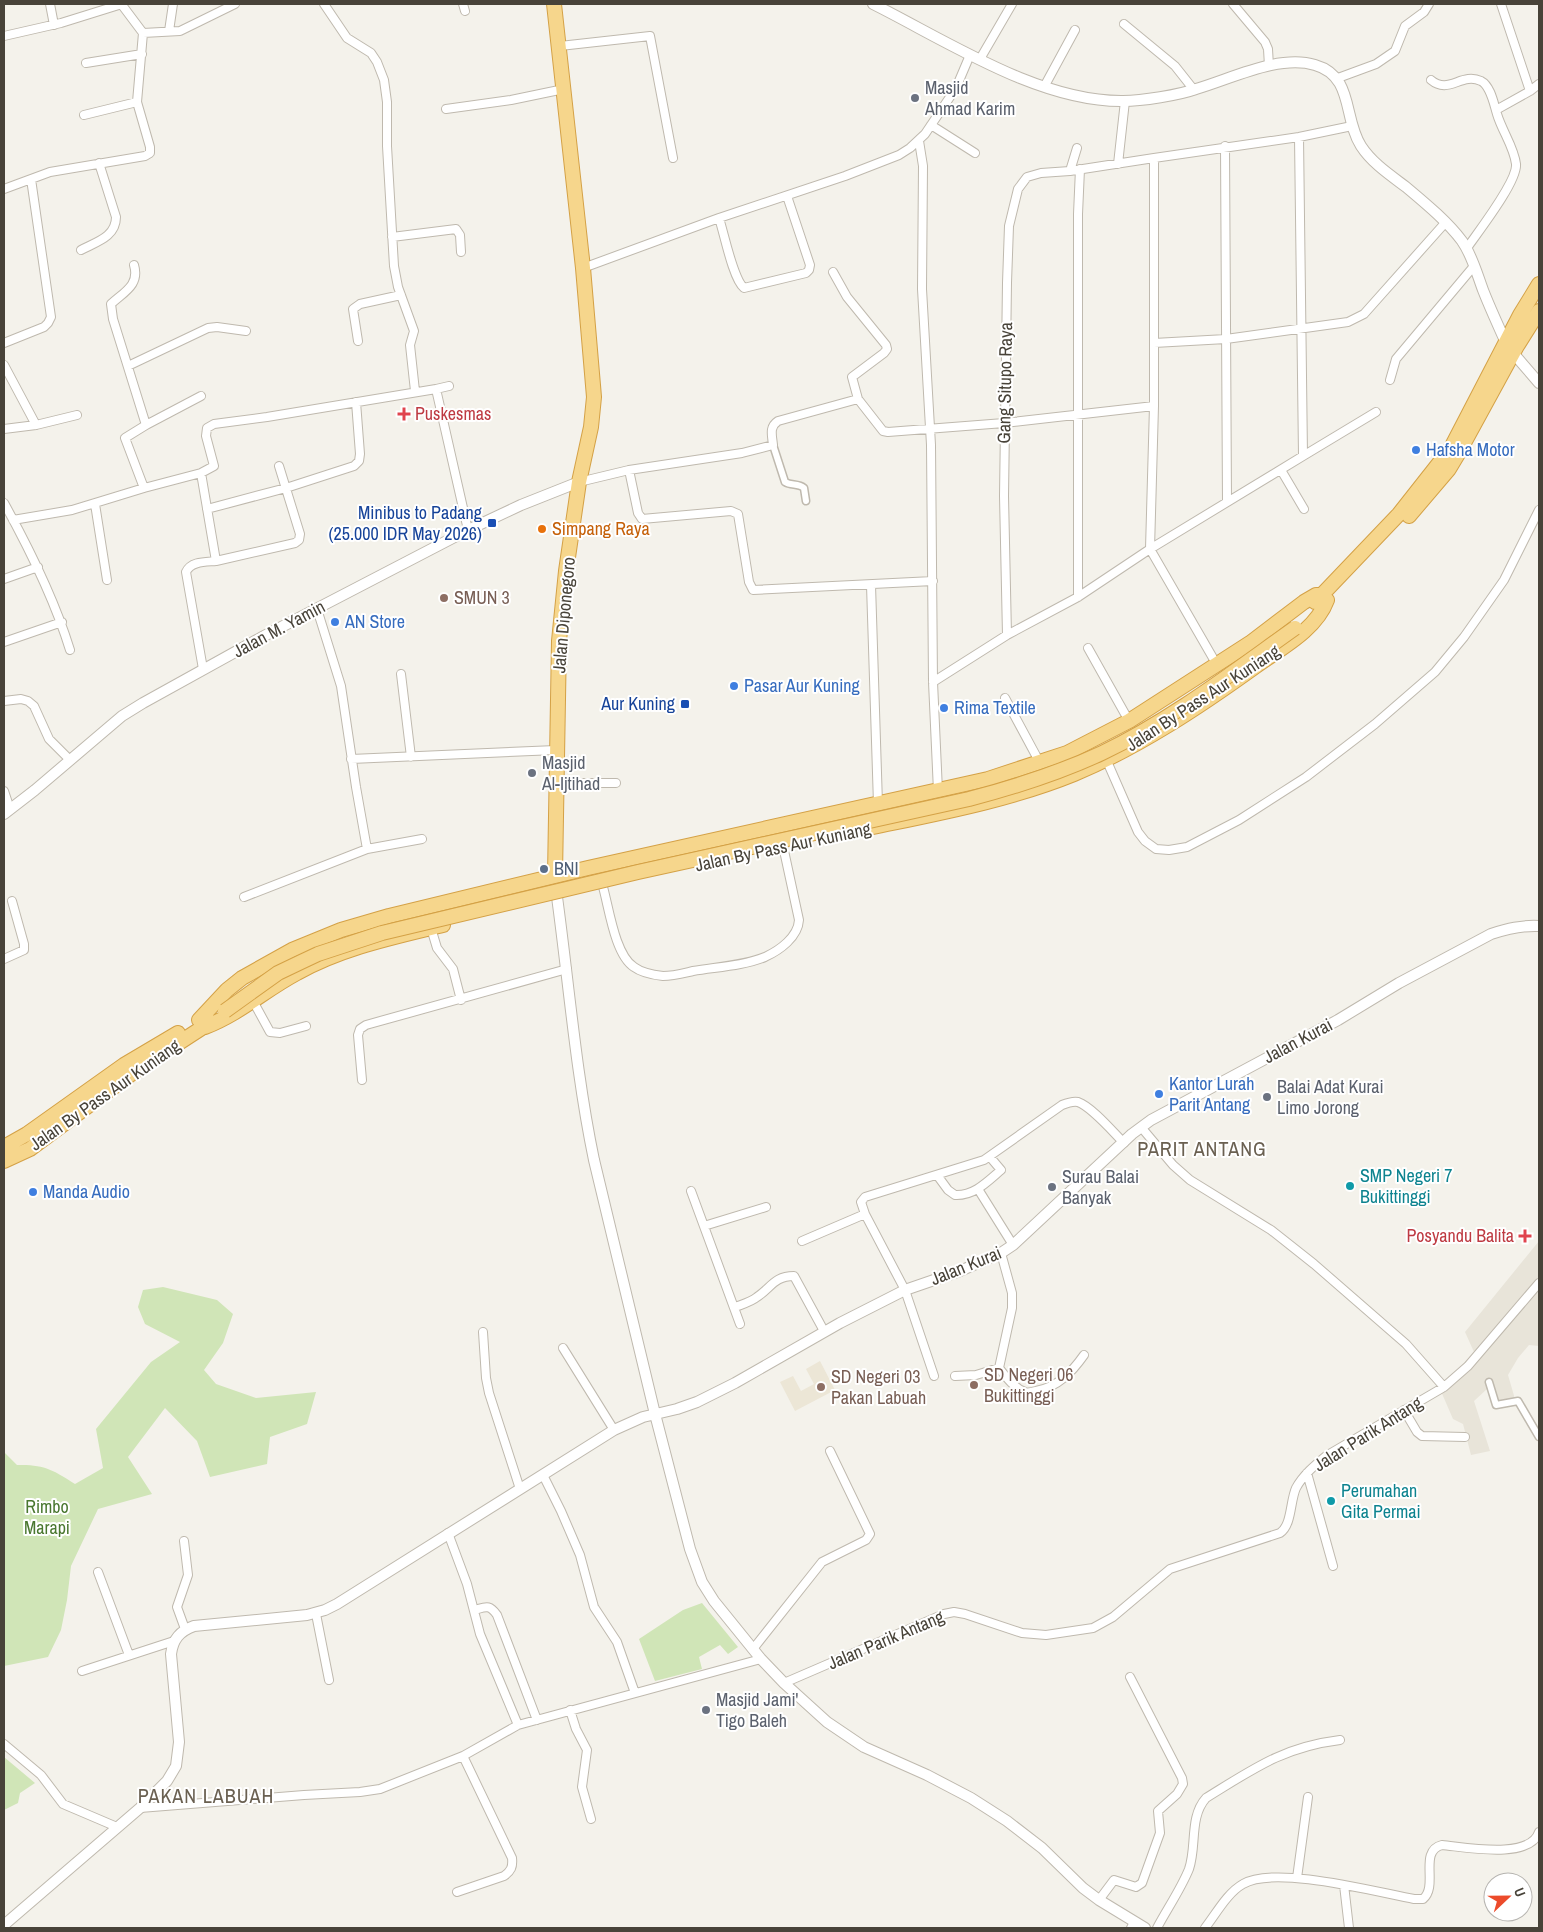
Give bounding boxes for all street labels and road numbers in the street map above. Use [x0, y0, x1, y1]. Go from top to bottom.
street label: Gang Situpo Raya [991, 322, 1018, 444]
street label: Jalan Diponegoro [546, 556, 581, 674]
street label: Jalan M. Yamin [228, 594, 329, 663]
street label: Jalan By Pass Aur Kuniang [1121, 638, 1285, 757]
street label: Jalan By Pass Aur Kuniang [693, 816, 874, 877]
street label: Jalan Kurai [1259, 1012, 1337, 1069]
street label: Jalan By Pass Aur Kuniang [24, 1033, 186, 1156]
street label: Jalan Kurai [927, 1240, 1005, 1291]
street label: Jalan Parik Antang [1309, 1390, 1428, 1477]
street label: Jalan Parik Antang [824, 1604, 948, 1675]

